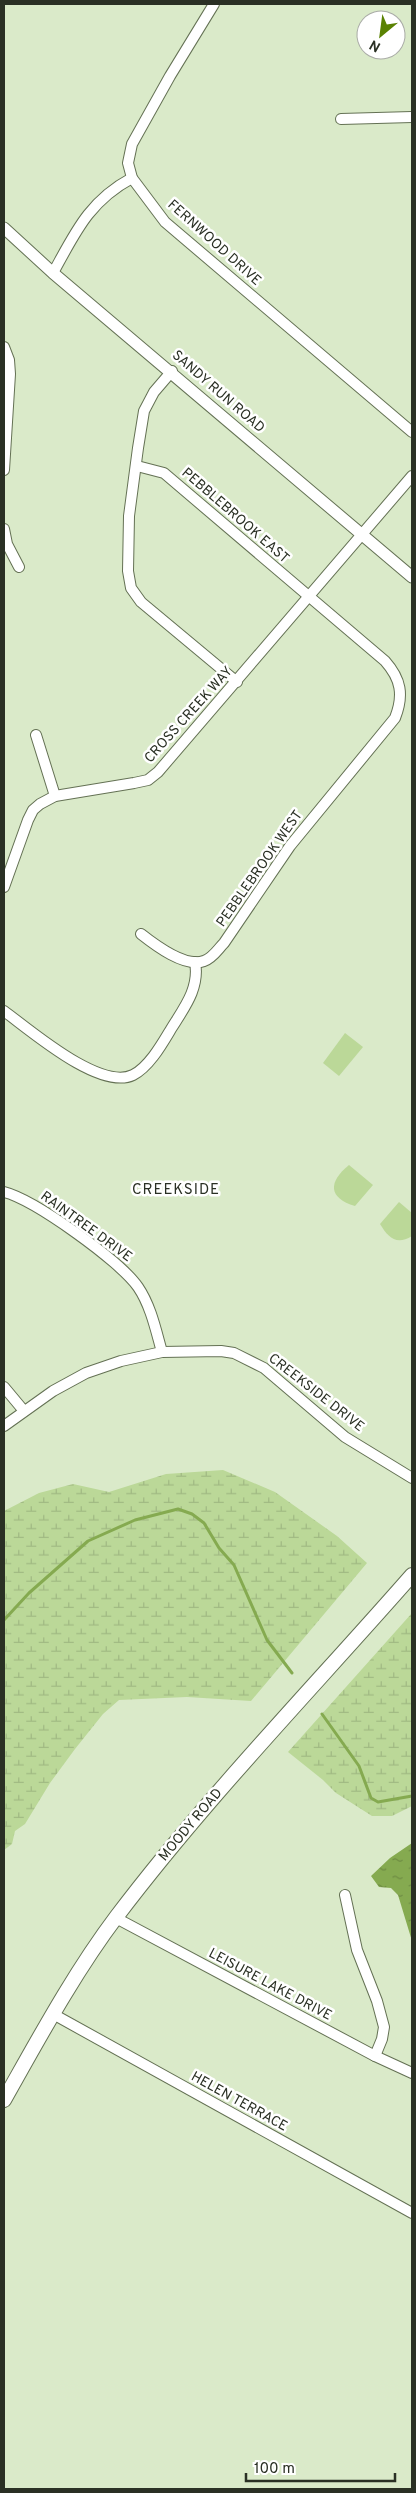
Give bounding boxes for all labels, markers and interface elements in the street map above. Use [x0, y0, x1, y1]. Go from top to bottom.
north arrow [356, 10, 406, 60]
text: N [367, 35, 384, 55]
street label: FERNWOOD DRIVE [164, 196, 264, 290]
street label: SANDY RUN ROAD [168, 347, 268, 437]
street label: PEBBLEBROOK EAST [178, 465, 292, 567]
street label: CROSS CREEK WAY [141, 663, 237, 767]
street label: PEBBLEBROOK WEST [213, 807, 307, 931]
district label: CREEKSIDE [132, 1181, 220, 1200]
street label: RAINTREE DRIVE [37, 1188, 135, 1266]
street label: CREEKSIDE DRIVE [265, 1350, 367, 1436]
street label: MOODY ROAD [156, 1785, 226, 1865]
street label: LEISURE LAKE DRIVE [205, 1945, 335, 2025]
street label: HELEN TERRACE [188, 2068, 290, 2136]
scale bar [246, 2450, 395, 2482]
text: 100 m [254, 2460, 295, 2479]

